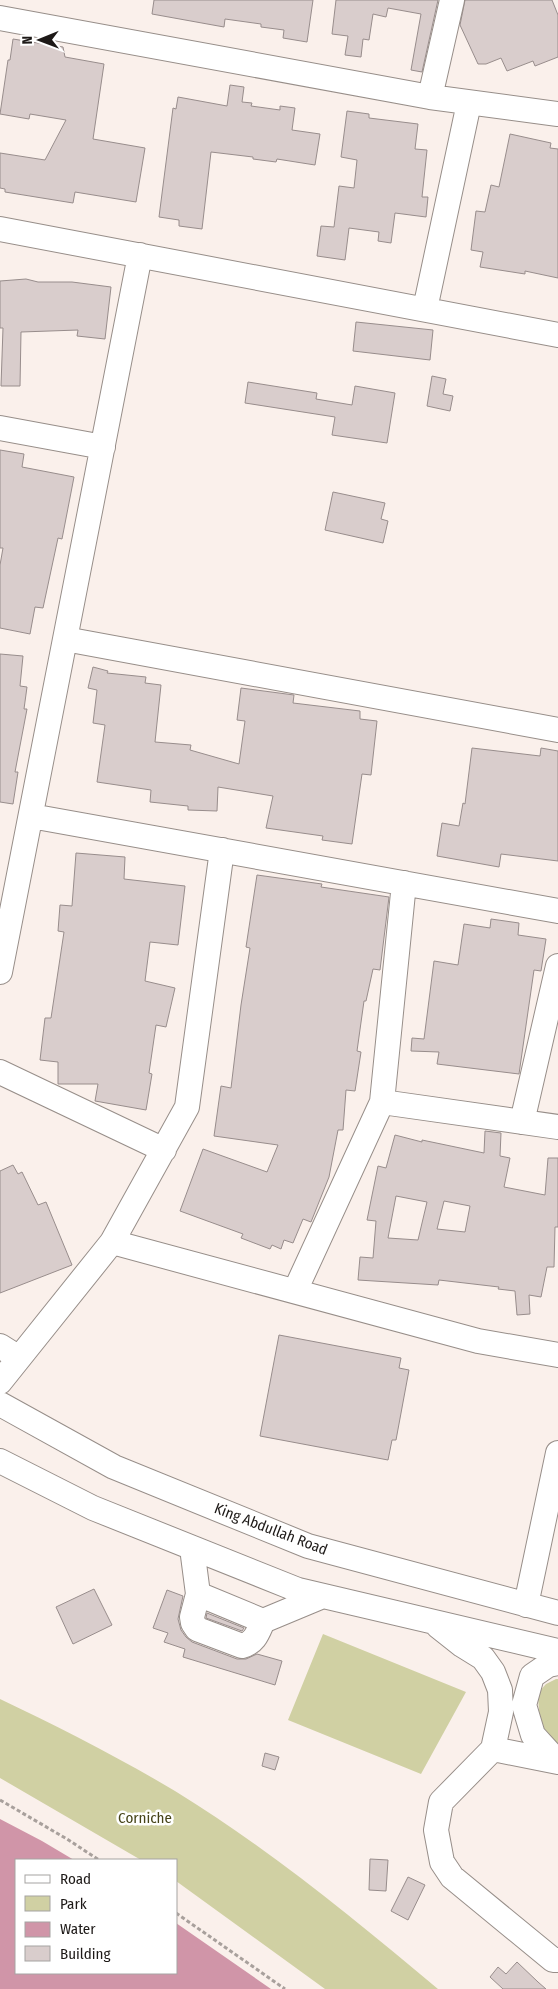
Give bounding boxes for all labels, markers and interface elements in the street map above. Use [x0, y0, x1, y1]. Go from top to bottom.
north arrow [15, 15, 65, 65]
text: N [19, 36, 36, 45]
street label: King Abdullah Road [212, 1499, 330, 1559]
park label: Corniche [118, 1809, 172, 1827]
legend [15, 1859, 178, 1974]
text: Road [60, 1870, 91, 1888]
text: Park [60, 1895, 87, 1913]
text: Water [60, 1920, 96, 1938]
text: Building [60, 1945, 111, 1963]

